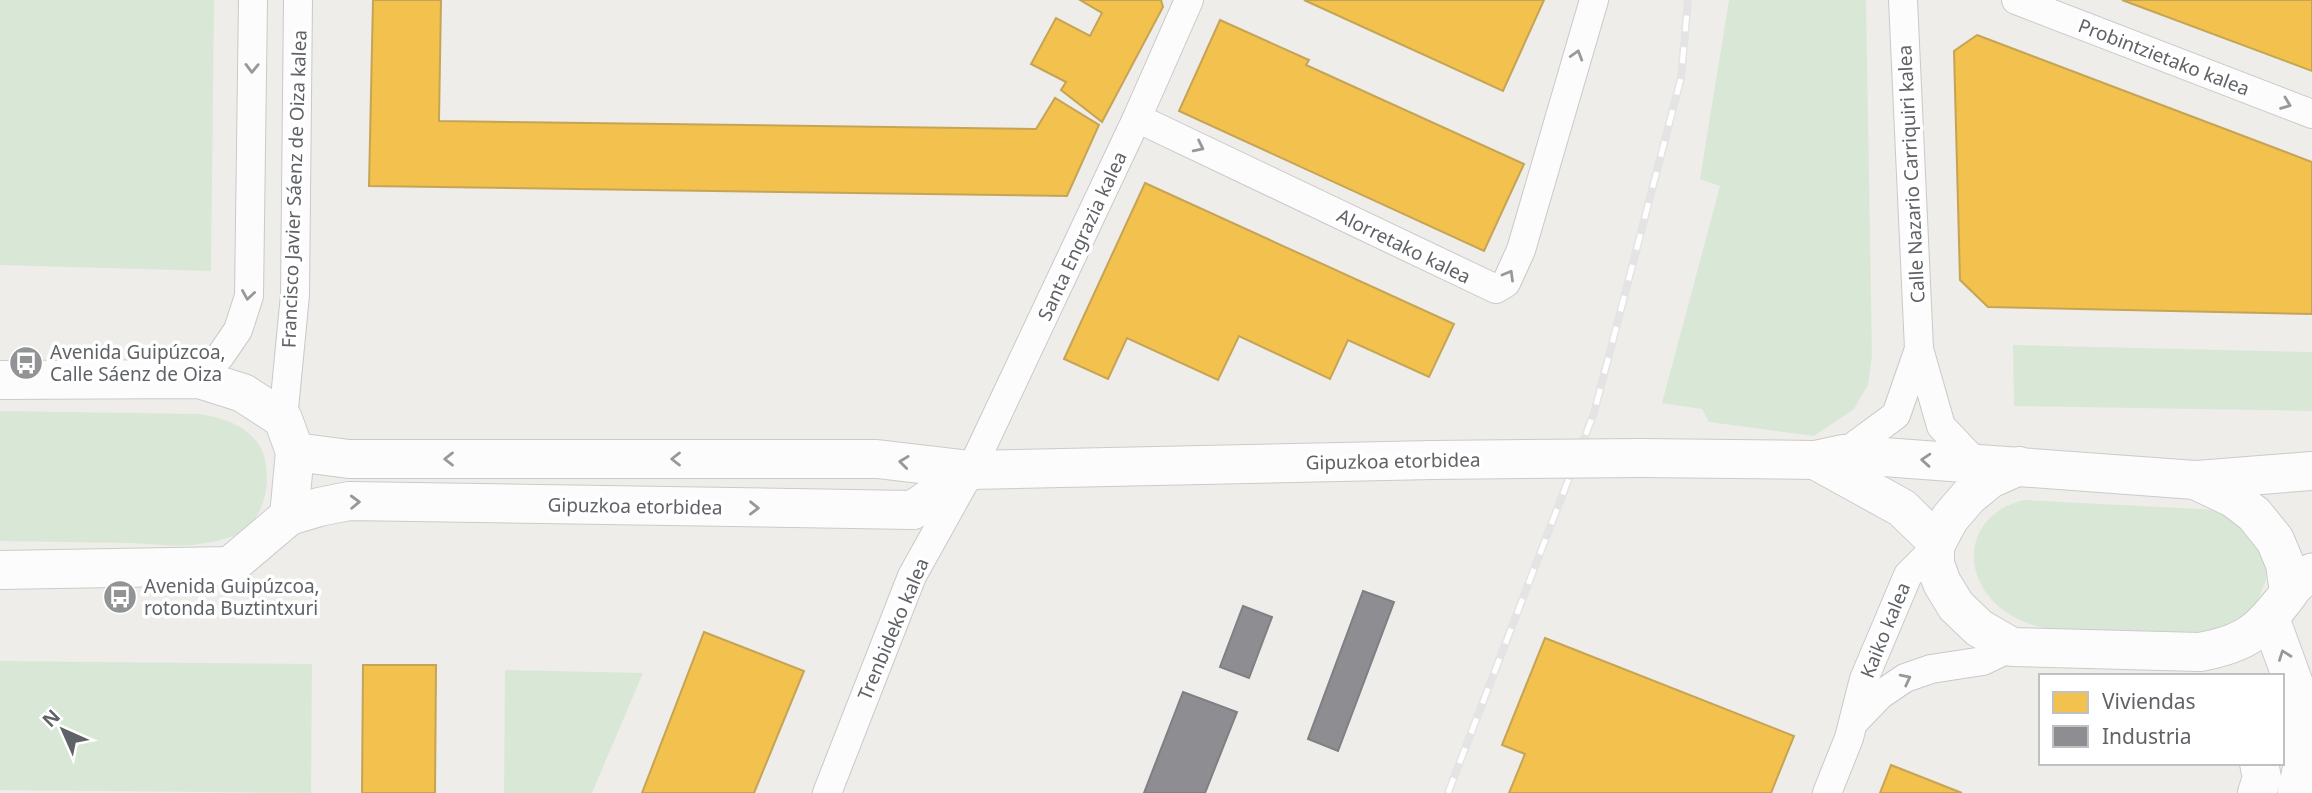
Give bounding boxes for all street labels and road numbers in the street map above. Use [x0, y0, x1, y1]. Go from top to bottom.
street label: Probintzietako kalea [2075, 12, 2253, 102]
street label: Francisco Javier Sáenz de Oiza kalea [275, 29, 313, 349]
street label: Calle Nazario Carriquiri kalea [1891, 44, 1931, 304]
street label: Santa Engrazia kalea [1031, 147, 1133, 325]
street label: Alorretako kalea [1333, 202, 1475, 290]
street label: Gipuzkoa etorbidea [1305, 446, 1481, 476]
street label: Gipuzkoa etorbidea [547, 491, 723, 521]
street label: Trenbideko kalea [851, 554, 935, 704]
street label: Kaiko kalea [1854, 578, 1916, 682]

